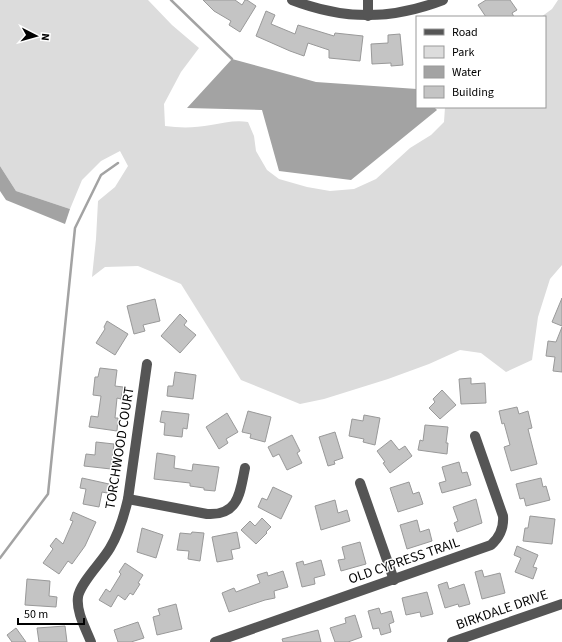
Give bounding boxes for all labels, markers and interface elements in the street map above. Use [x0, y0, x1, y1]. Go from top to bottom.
north arrow [16, 16, 56, 56]
legend [416, 16, 546, 108]
text: Road [452, 24, 478, 41]
text: N [38, 33, 53, 41]
text: Park [452, 44, 474, 61]
text: Water [452, 64, 482, 81]
text: Building [452, 84, 494, 101]
street label: TORCHWOOD COURT [100, 385, 140, 511]
street label: OLD CYPRESS TRAIL [346, 533, 462, 589]
street label: BIRKDALE DRIVE [453, 585, 551, 635]
scale bar [18, 600, 84, 626]
text: 50 m [24, 606, 48, 623]

